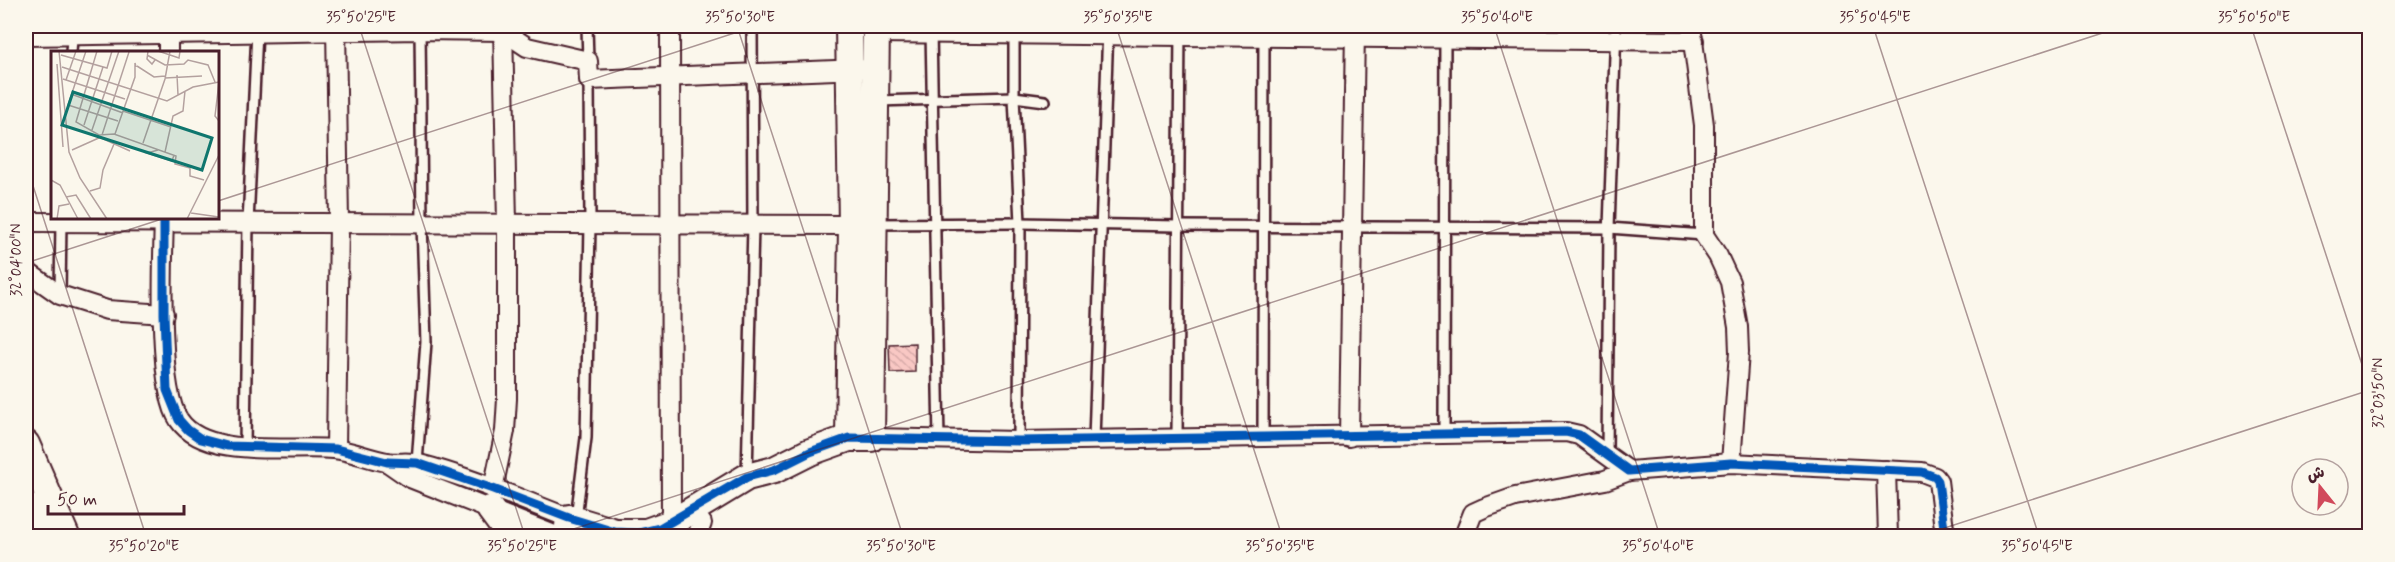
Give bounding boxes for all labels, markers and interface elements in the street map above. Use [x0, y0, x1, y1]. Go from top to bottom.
text: 35°50'25"E [326, 8, 396, 28]
text: 35°50'30"E [705, 8, 775, 28]
text: 35°50'35"E [1083, 8, 1153, 28]
text: 35°50'40"E [1461, 8, 1533, 28]
text: 35°50'45"E [1839, 8, 1911, 28]
text: 35°50'50"E [2218, 8, 2290, 28]
inset map [51, 51, 219, 219]
text: 32°04'00"N [7, 224, 27, 296]
text: 32°03'50"N [2369, 358, 2389, 428]
north arrow [2290, 457, 2350, 517]
text: ش [2304, 461, 2327, 487]
scale bar [48, 478, 184, 516]
text: 50 m [57, 488, 97, 512]
text: 35°50'20"E [109, 537, 180, 557]
text: 35°50'25"E [487, 537, 557, 557]
text: 35°50'30"E [866, 537, 936, 557]
text: 35°50'35"E [1245, 537, 1315, 557]
text: 35°50'40"E [1622, 537, 1694, 557]
text: 35°50'45"E [2001, 537, 2073, 557]

